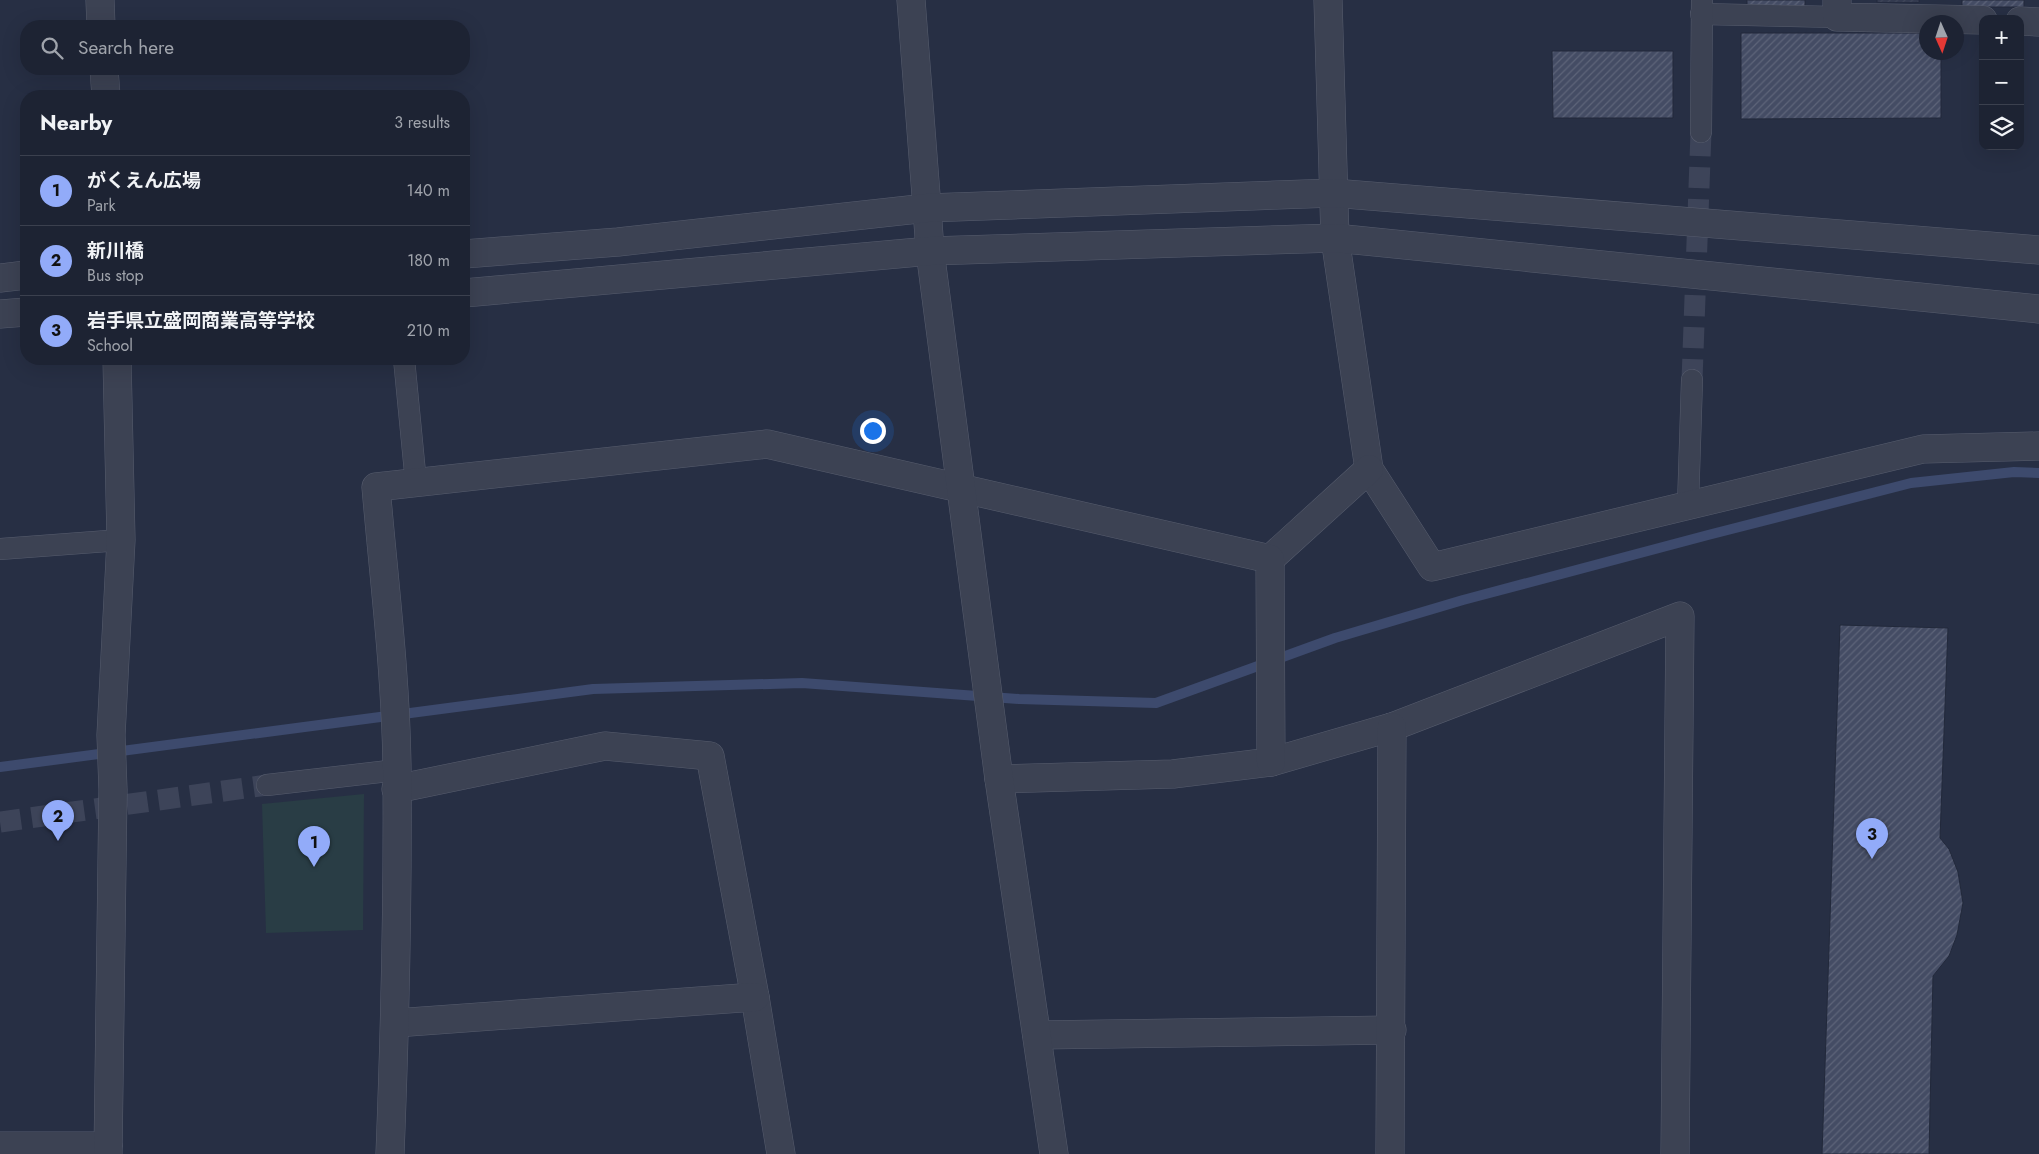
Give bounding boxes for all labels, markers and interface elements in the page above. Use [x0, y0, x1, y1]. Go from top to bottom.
north arrow [1919, 15, 1964, 60]
map controls [1979, 15, 2024, 150]
button: + [1979, 15, 2024, 60]
search box [20, 20, 470, 75]
icon: search [38, 34, 66, 62]
text: Search here [78, 34, 174, 61]
button: − [1979, 60, 2024, 105]
button: layers [1979, 105, 2024, 150]
text: Nearby [40, 108, 112, 138]
text: 3 results [394, 111, 450, 134]
text: がくえん広場 [87, 167, 201, 194]
text: 1 [52, 179, 60, 202]
text: 140 m [407, 179, 450, 202]
text: Park [87, 194, 116, 217]
text: 新川橋 [87, 237, 144, 264]
text: 2 [51, 249, 61, 272]
text: 180 m [407, 249, 450, 272]
text: Bus stop [87, 264, 144, 287]
text: 岩手県立盛岡商業高等学校 [87, 307, 315, 334]
text: 3 [51, 319, 61, 342]
text: 210 m [407, 319, 450, 342]
text: School [87, 334, 133, 357]
your location [860, 418, 886, 444]
pin: 2 [42, 800, 74, 841]
pin: 3 [1856, 818, 1888, 859]
pin: 1 [298, 826, 330, 867]

